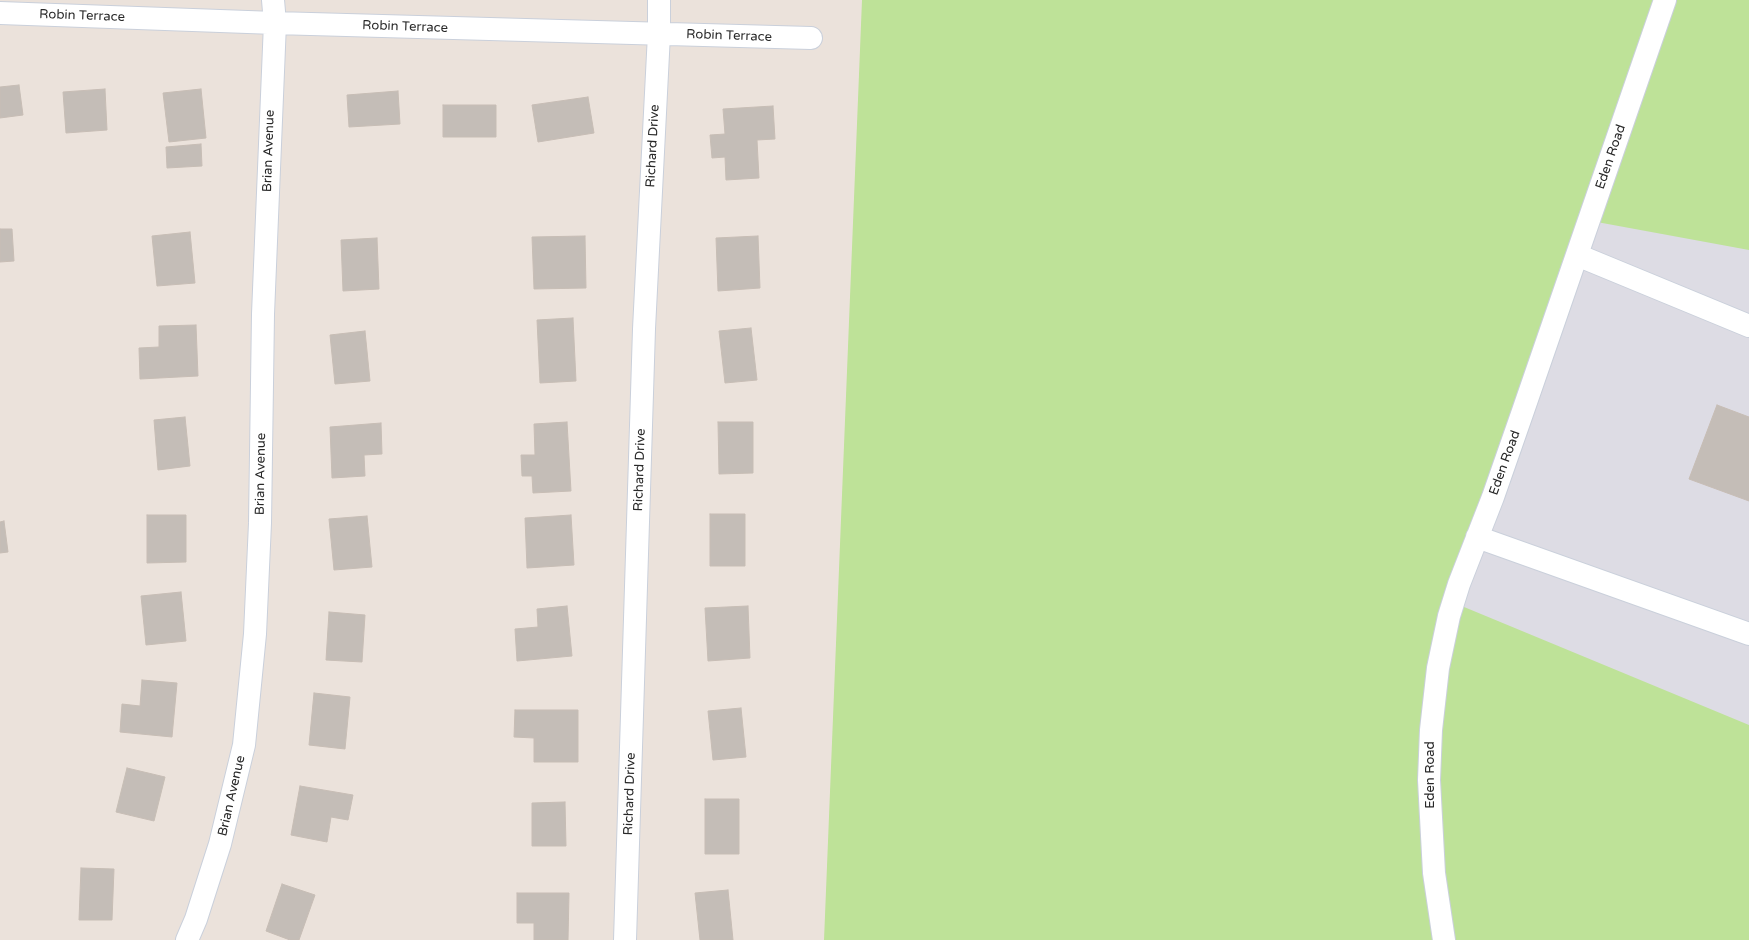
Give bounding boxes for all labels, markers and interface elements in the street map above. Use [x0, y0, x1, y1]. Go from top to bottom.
street label: Robin Terrace [39, 7, 125, 25]
street label: Robin Terrace [362, 18, 448, 36]
street label: Robin Terrace [686, 27, 772, 45]
street label: Richard Drive [643, 104, 663, 188]
street label: Brian Avenue [260, 110, 278, 192]
street label: Eden Road [1593, 122, 1629, 192]
street label: Richard Drive [631, 428, 649, 512]
street label: Eden Road [1486, 429, 1524, 497]
street label: Brian Avenue [252, 433, 270, 515]
street label: Eden Road [1423, 741, 1439, 809]
street label: Richard Drive [621, 752, 639, 836]
street label: Brian Avenue [215, 754, 249, 838]

